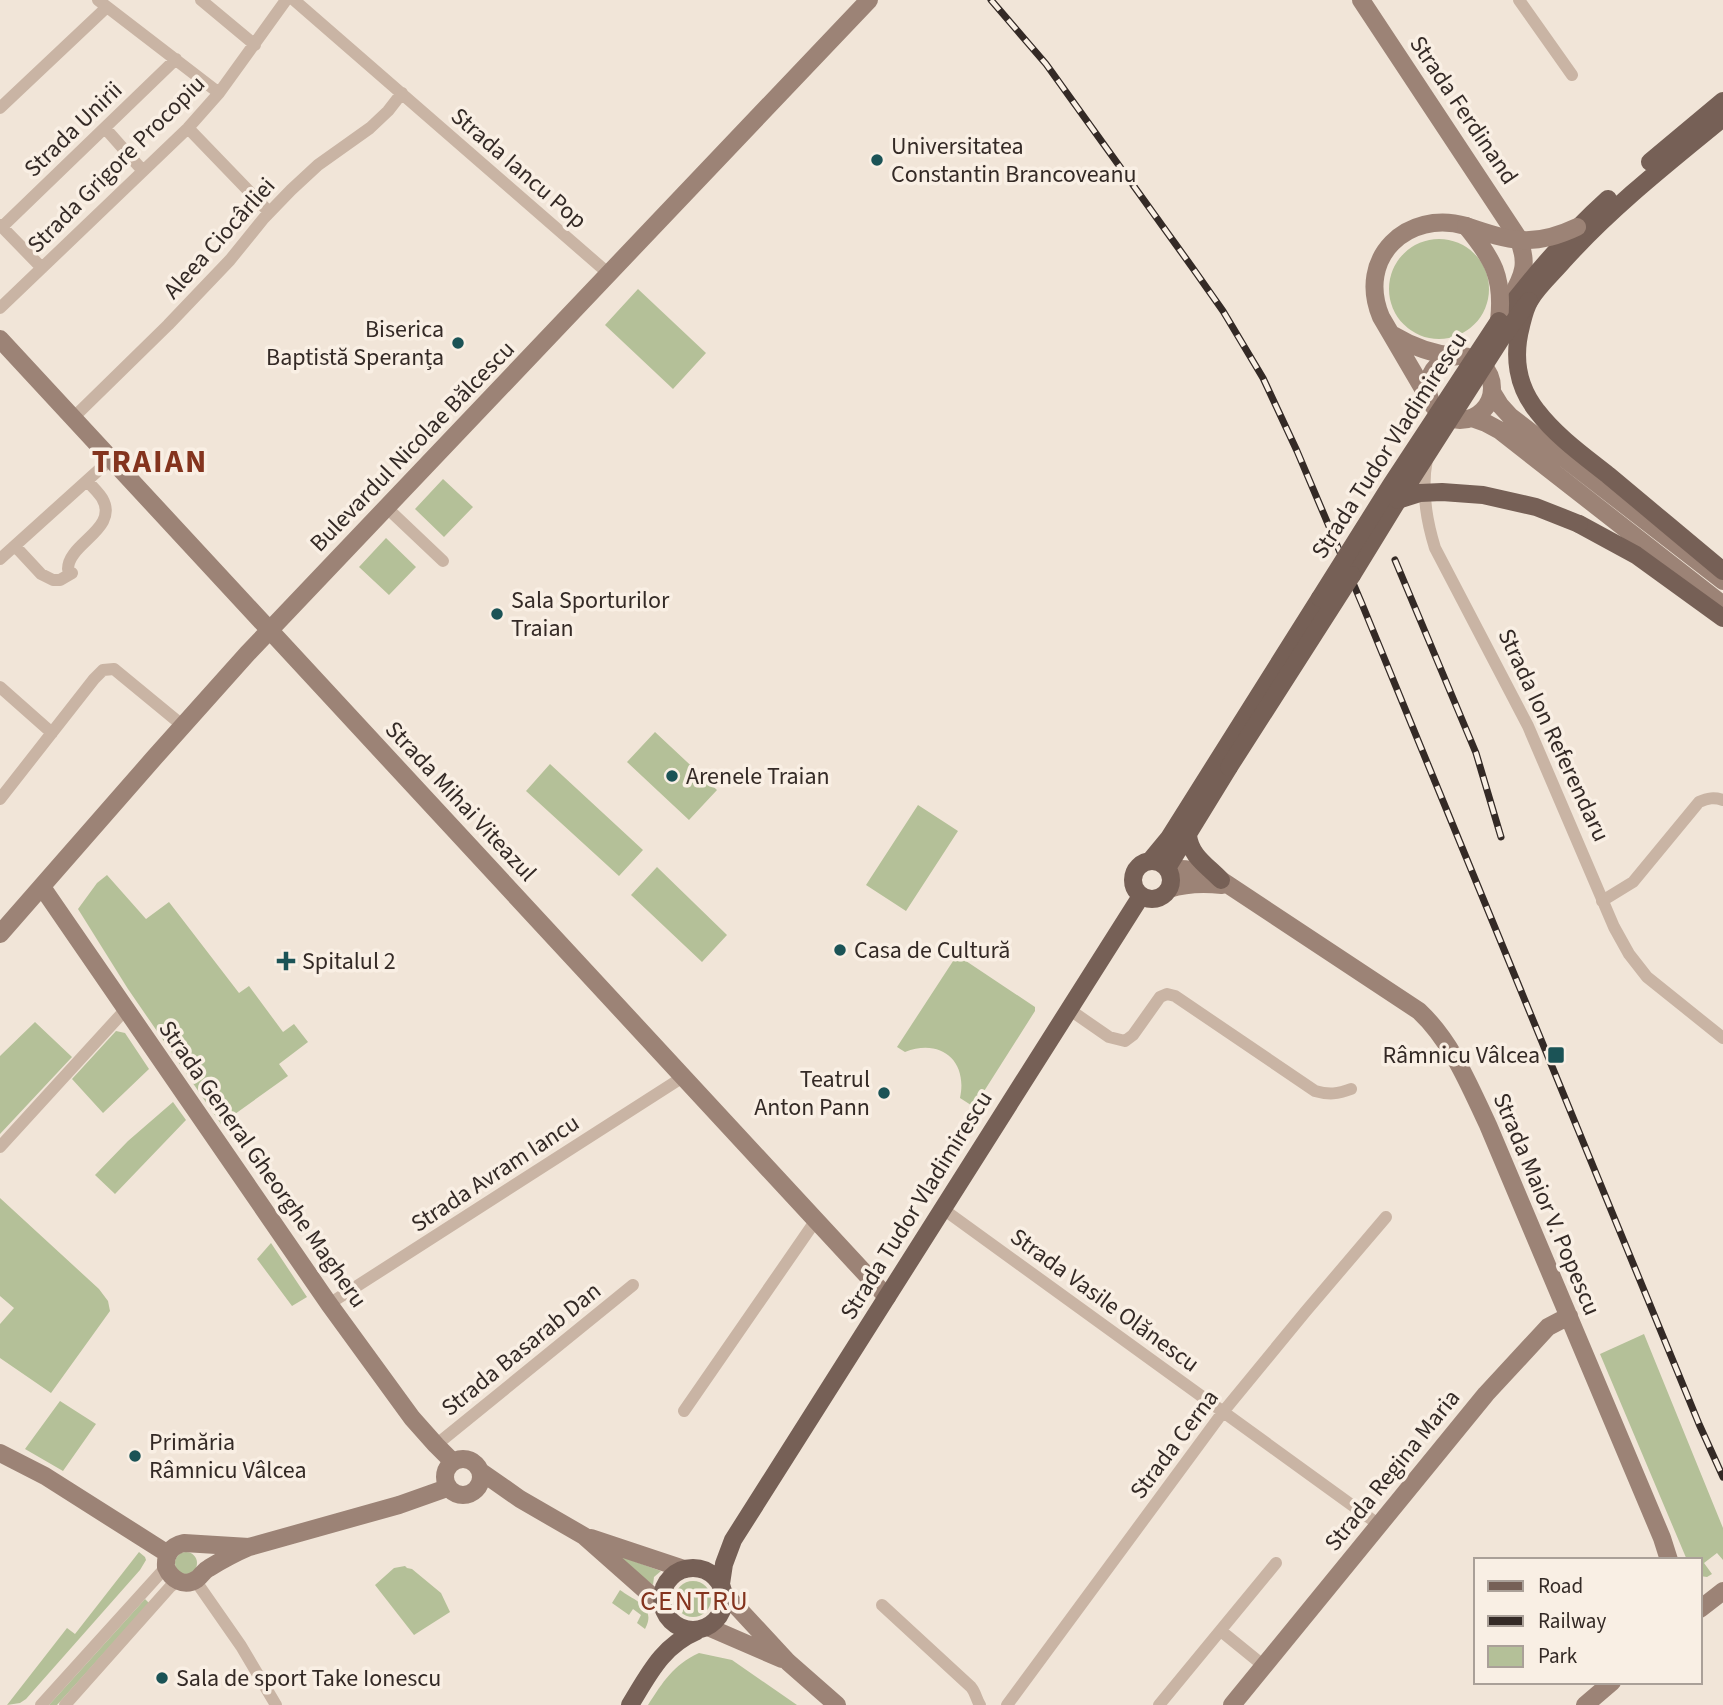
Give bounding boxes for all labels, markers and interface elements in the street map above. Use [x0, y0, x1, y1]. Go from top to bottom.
street label: Strada Ferdinand [1401, 29, 1526, 192]
street label: Strada Grigore Procopiu [19, 67, 213, 261]
street label: Strada Unirii [16, 73, 130, 185]
street label: Strada Iancu Pop [443, 99, 594, 237]
place label: Universitatea Constantin Brancoveanu [891, 129, 1137, 192]
marker: Universitatea Constantin Brancoveanu [869, 152, 885, 168]
street label: Aleea Ciocârliei [155, 170, 284, 307]
place label: Biserica Baptistă Speranța [266, 312, 444, 375]
street label: Strada Tudor Vladimirescu [1303, 325, 1476, 566]
street label: Bulevardul Nicolae Bălcescu [302, 333, 523, 560]
marker: Biserica Baptistă Speranța [450, 335, 466, 351]
district label: TRAIAN [92, 439, 208, 485]
place label: Sala Sporturilor Traian [511, 583, 670, 646]
marker: Sala Sporturilor Traian [489, 606, 505, 622]
street label: Strada Ion Referendaru [1489, 623, 1618, 848]
street label: Strada Mihai Viteazul [377, 713, 545, 890]
place label: Arenele Traian [686, 759, 830, 794]
marker: Arenele Traian [664, 768, 680, 784]
place label: Casa de Cultură [854, 933, 1010, 968]
marker: Casa de Cultură [832, 942, 848, 958]
place label: Spitalul 2 [302, 944, 396, 979]
marker: Spitalul 2 [276, 951, 296, 971]
street label: Strada General Gheorghe Magheru [150, 1013, 375, 1315]
place label: Râmnicu Vâlcea [1382, 1038, 1540, 1073]
marker: Râmnicu Vâlcea [1546, 1045, 1566, 1065]
place label: Teatrul Anton Pann [754, 1062, 870, 1125]
street label: Strada Tudor Vladimirescu [832, 1084, 1001, 1327]
marker: Teatrul Anton Pann [876, 1085, 892, 1101]
street label: Strada Maior V. Popescu [1484, 1087, 1609, 1321]
street label: Strada Avram Iancu [404, 1106, 586, 1241]
street label: Strada Vasile Olănescu [1003, 1220, 1207, 1381]
street label: Strada Basarab Dan [434, 1274, 609, 1425]
street label: Strada Cerna [1121, 1382, 1227, 1507]
street label: Strada Regina Maria [1316, 1382, 1469, 1559]
place label: Primăria Râmnicu Vâlcea [149, 1425, 307, 1488]
marker: Primăria Râmnicu Vâlcea [127, 1448, 143, 1464]
legend [1474, 1558, 1702, 1684]
text: Road [1538, 1571, 1583, 1601]
district label: CENTRU [640, 1581, 750, 1621]
text: Railway [1538, 1606, 1606, 1636]
text: Park [1538, 1641, 1578, 1671]
place label: Sala de sport Take Ionescu [176, 1661, 441, 1696]
marker: Sala de sport Take Ionescu [154, 1670, 170, 1686]

